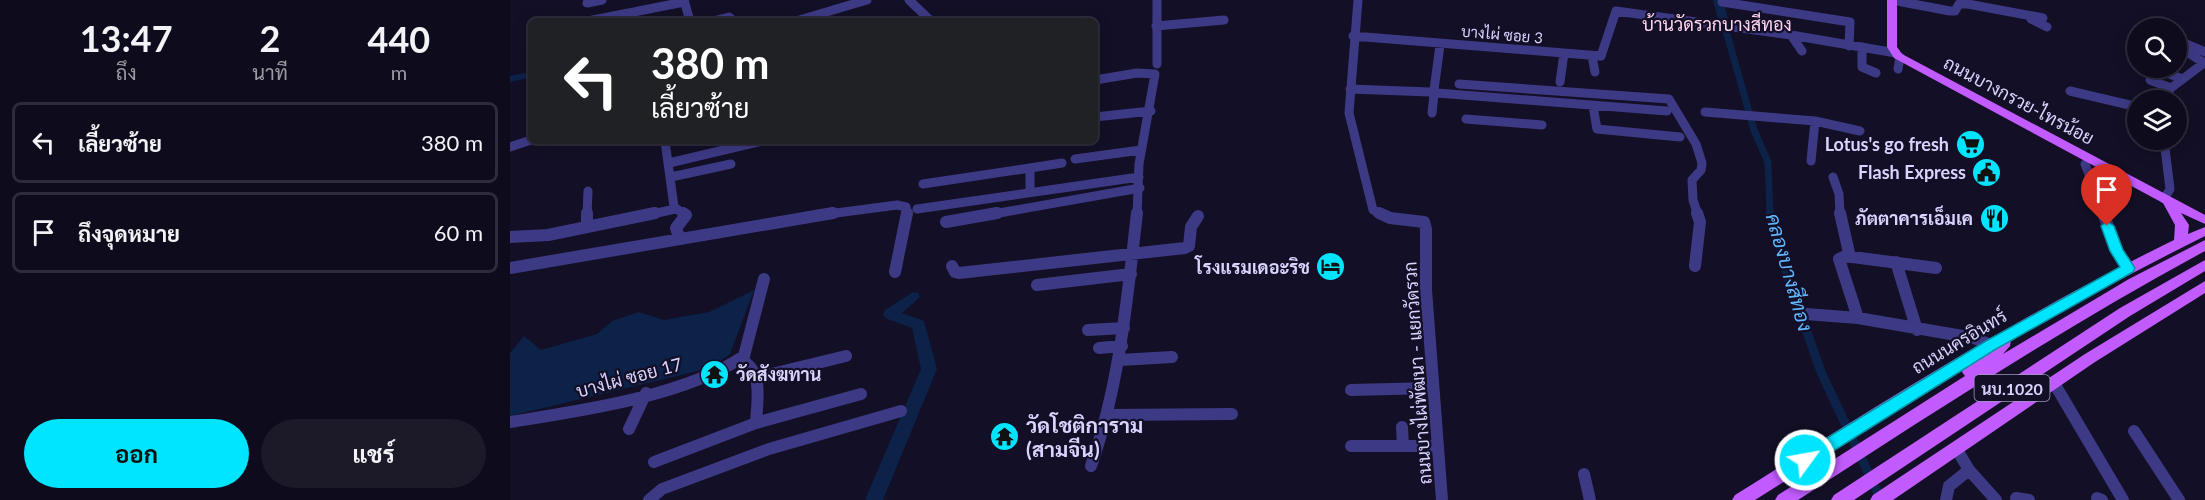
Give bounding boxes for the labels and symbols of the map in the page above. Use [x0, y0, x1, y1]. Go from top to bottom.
district label: บ้านวัดรวกบางสีทอง [1642, 12, 1792, 35]
street label: บางไผ่ ซอย 3 [1460, 21, 1544, 47]
street label: ถนนบางกรวย-ไทรน้อย [1940, 50, 2098, 149]
supermarket icon: Lotus's go fresh [1954, 128, 1986, 160]
place label: Lotus's go fresh [1825, 133, 1949, 155]
public building icon: Flash Express [1971, 156, 2003, 188]
place label: Flash Express [1858, 161, 1966, 183]
pin [2081, 164, 2132, 226]
restaurant icon: ภัตตาคารเอ็มเค [1978, 202, 2010, 234]
place label: ภัตตาคารเอ็มเค [1855, 205, 1973, 229]
water label: คลองบางสีทอง [1762, 210, 1818, 334]
hotel icon: โรงแรมเดอะริช [1315, 251, 1347, 283]
place label: โรงแรมเดอะริช [1194, 255, 1310, 278]
street label: ถนนบางไผ่พัฒนา - แยกวัดรวก [1397, 261, 1436, 485]
street label: ถนนนครอินทร์ [1907, 303, 2011, 378]
street label: บางไผ่ ซอย 17 [573, 351, 684, 402]
temple icon: วัดสังฆทาน [699, 358, 731, 390]
place label: วัดสังฆทาน [736, 363, 821, 385]
road number: นบ.1020 [1974, 375, 2050, 401]
place label: วัดโชติการาม (สามจีน) [1026, 412, 1143, 461]
temple icon: วัดโชติการาม (สามจีน) [989, 420, 1021, 452]
position arrow [1773, 428, 1837, 492]

